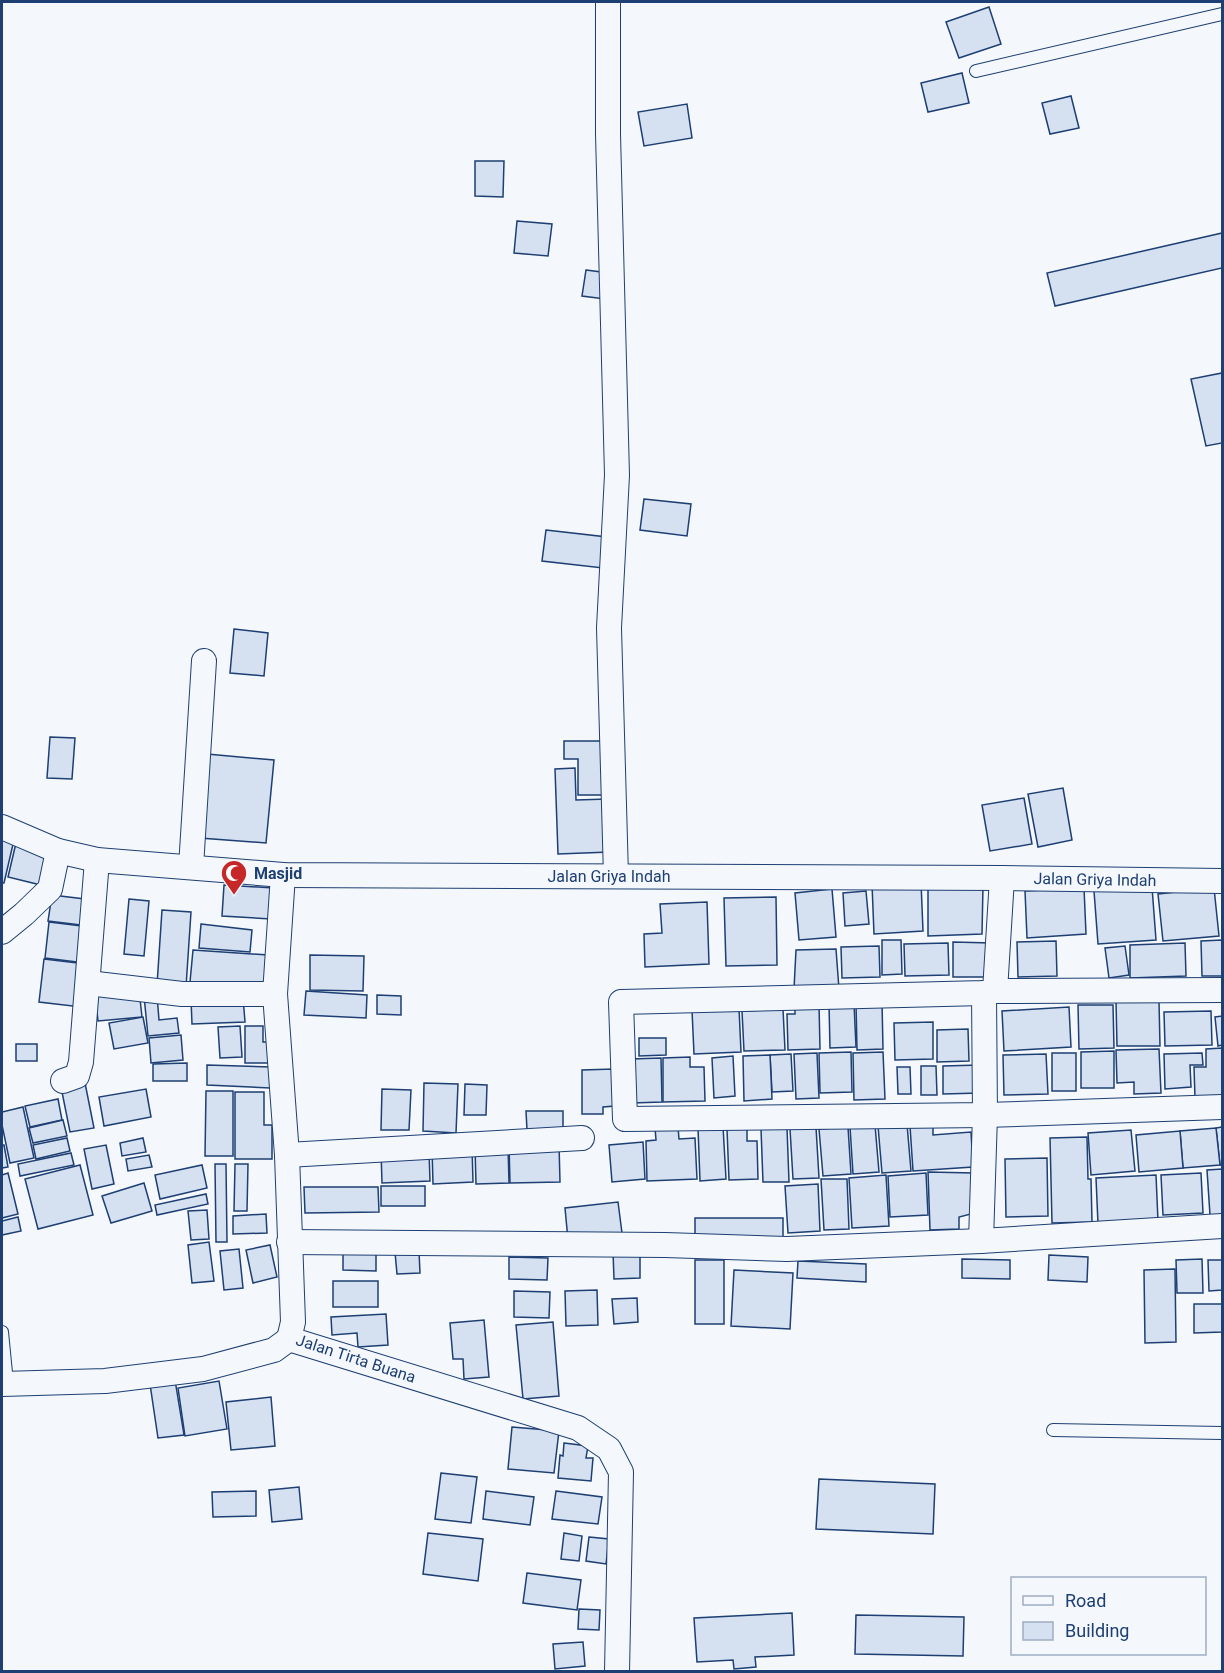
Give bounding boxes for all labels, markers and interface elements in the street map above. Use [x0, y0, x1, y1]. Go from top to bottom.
mosque icon: Masjid [219, 858, 249, 896]
place label: Masjid [254, 864, 302, 883]
street label: Jalan Griya Indah [548, 867, 671, 886]
street label: Jalan Griya Indah [1033, 869, 1157, 890]
street label: Jalan Tirta Buana [294, 1330, 418, 1387]
legend [1011, 1577, 1206, 1655]
text: Road [1065, 1590, 1106, 1611]
text: Building [1065, 1620, 1129, 1641]

